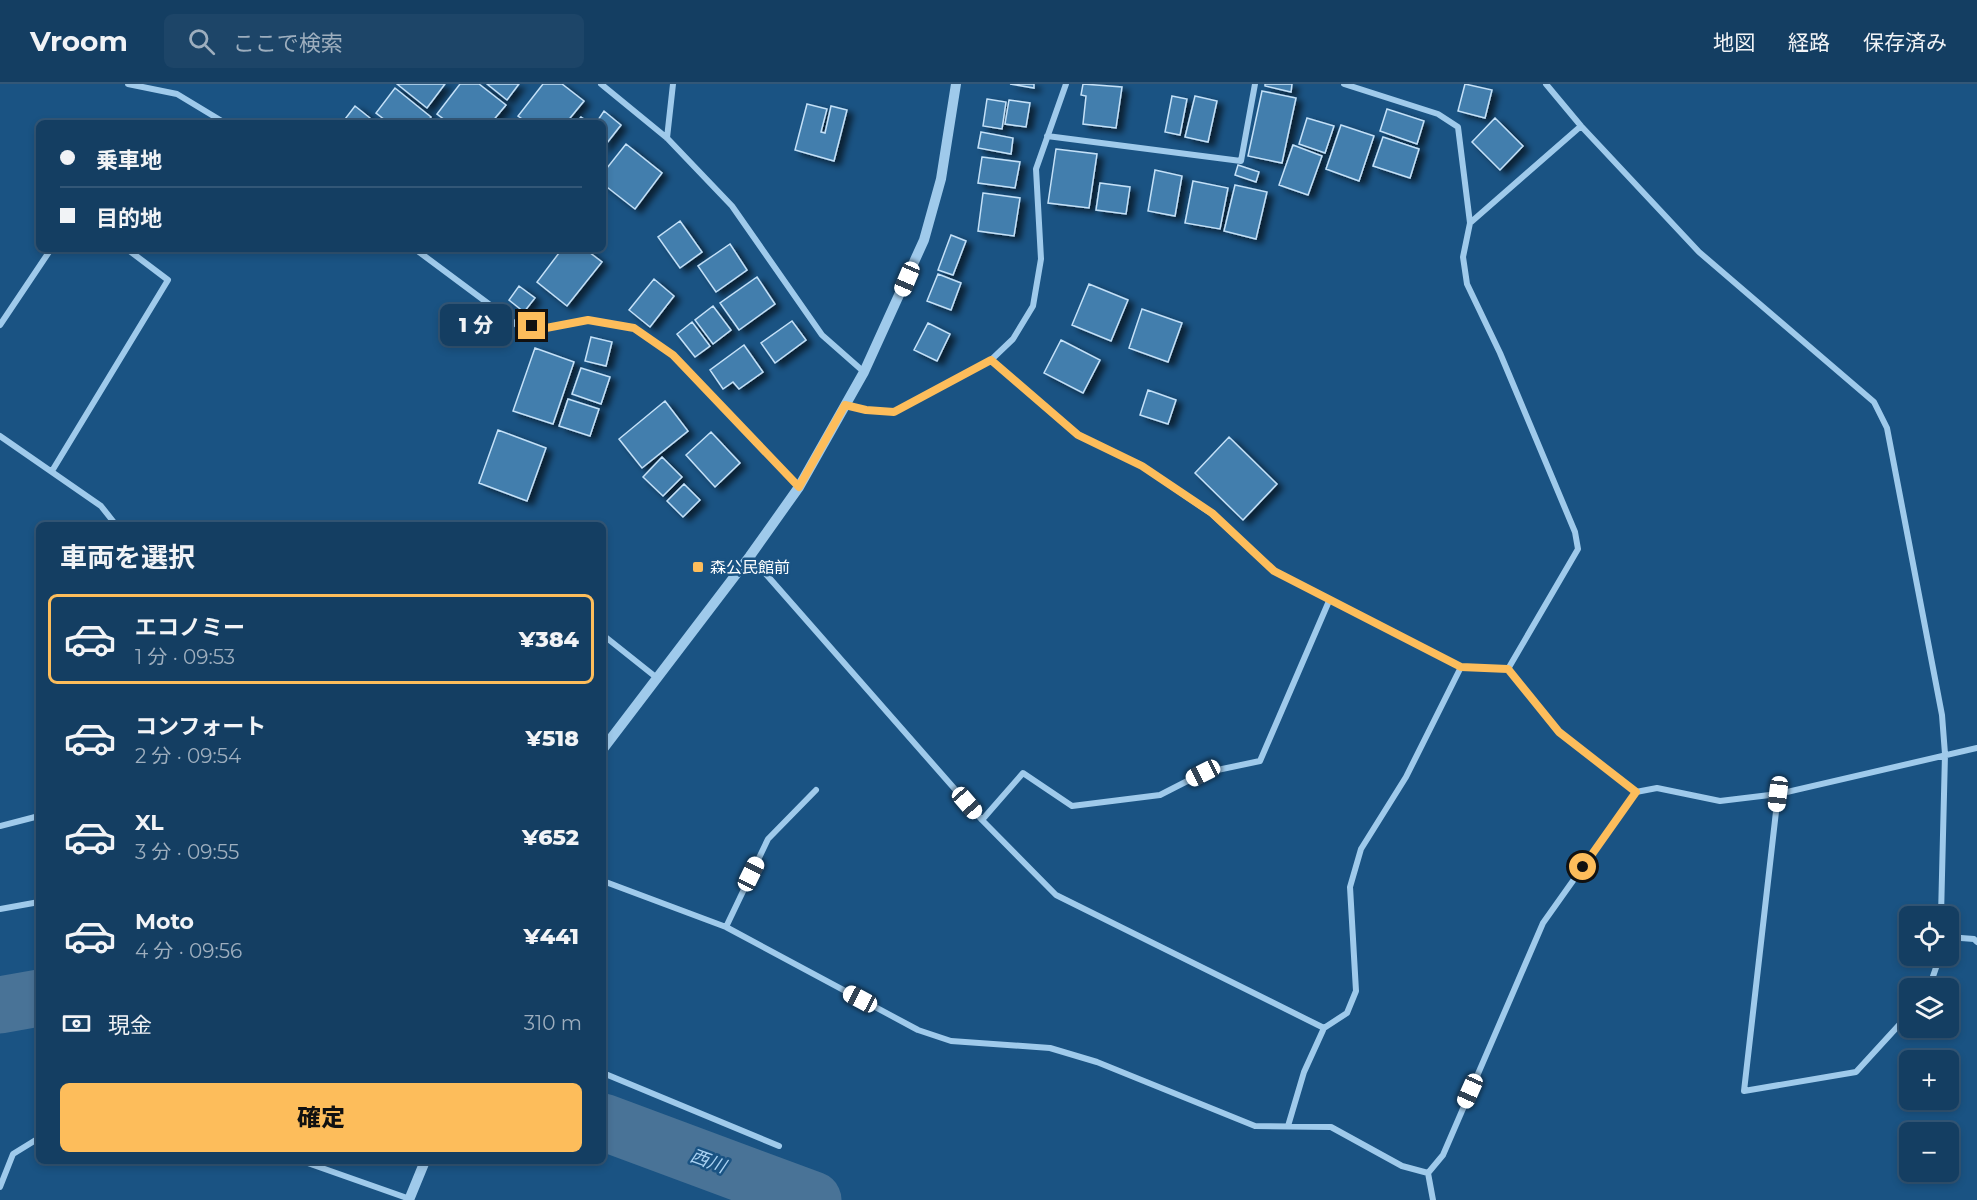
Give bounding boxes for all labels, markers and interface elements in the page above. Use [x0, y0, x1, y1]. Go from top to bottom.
search box [164, 14, 584, 68]
text: Vroom [30, 24, 128, 58]
icon: search [185, 25, 218, 58]
text: ここで検索 [233, 30, 343, 57]
text: 地図 [1713, 30, 1755, 55]
text: 経路 [1788, 30, 1830, 55]
text: 保存済み [1863, 30, 1947, 55]
text: 乗車地 [96, 147, 162, 174]
text: 目的地 [96, 205, 162, 232]
car [892, 259, 922, 299]
callout: 1 分 [439, 305, 511, 347]
route end [518, 312, 545, 339]
text: 1 分 [459, 313, 493, 337]
text: 車両を選択 [60, 541, 195, 574]
place label: 森公民館前 [710, 558, 790, 577]
marker: 森公民館前 [691, 560, 705, 574]
icon: car [63, 612, 117, 666]
text: エコノミー [135, 614, 245, 641]
text: ¥384 [519, 626, 579, 653]
text: 1 分 · 09:53 [135, 645, 235, 669]
icon: car [63, 711, 117, 765]
text: コンフォート [135, 713, 266, 740]
text: ¥518 [525, 725, 579, 752]
text: 2 分 · 09:54 [135, 744, 241, 768]
car [1183, 757, 1223, 789]
car [1767, 775, 1789, 813]
car [948, 784, 986, 822]
text: XL [135, 809, 164, 836]
icon: car [63, 810, 117, 864]
text: ¥652 [522, 824, 579, 851]
text: 3 分 · 09:55 [135, 840, 239, 864]
route start [1569, 853, 1596, 880]
car [735, 854, 767, 894]
map controls [1899, 906, 1959, 1182]
button: locate [1899, 906, 1959, 966]
text: Moto [135, 908, 194, 935]
icon: car [63, 909, 117, 963]
text: ¥441 [523, 923, 579, 950]
text: 4 分 · 09:56 [135, 939, 242, 963]
button: layers [1899, 978, 1959, 1038]
car [840, 983, 880, 1015]
icon: cash [60, 1007, 93, 1040]
text: 310 m [524, 1011, 582, 1035]
text: 現金 [108, 1012, 152, 1039]
button: + [1899, 1050, 1959, 1110]
car [1454, 1071, 1486, 1111]
button: 確定 [60, 1083, 582, 1152]
button: − [1899, 1122, 1959, 1182]
water label: 西川 [687, 1145, 731, 1178]

